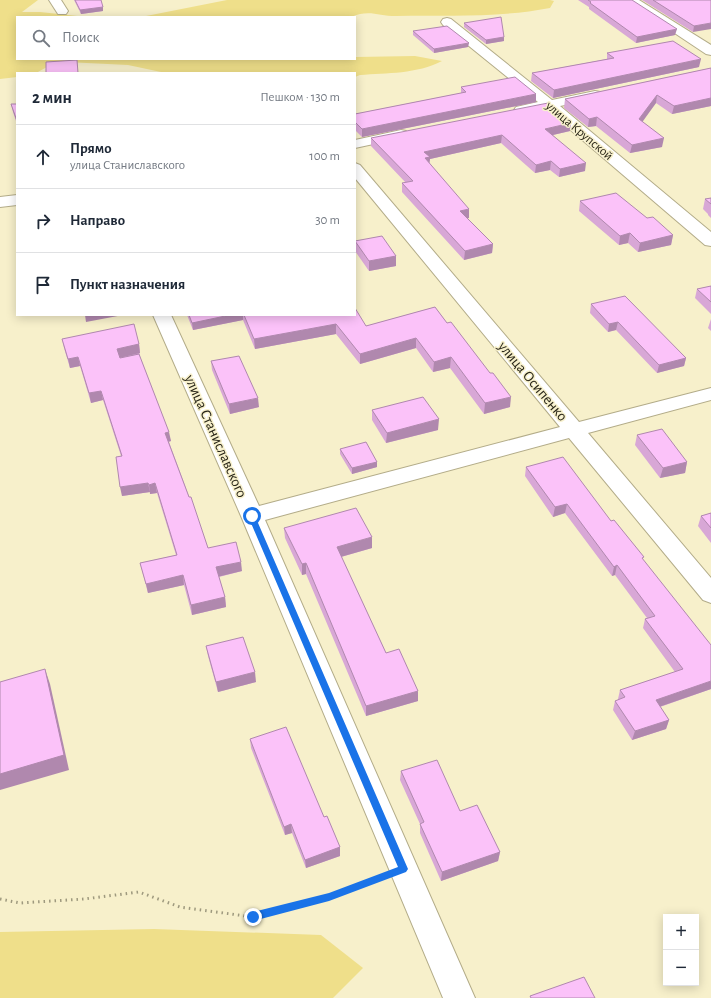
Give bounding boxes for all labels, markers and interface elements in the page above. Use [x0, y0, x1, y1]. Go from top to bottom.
search box [16, 16, 356, 60]
icon: search [30, 27, 52, 49]
text: Поиск [62, 30, 100, 45]
text: 2 мин [32, 89, 72, 106]
text: Пешком · 130 m [260, 91, 340, 104]
street label: улица Крупской [542, 99, 615, 163]
text: Прямо [70, 141, 112, 156]
icon: ahead [32, 146, 54, 168]
text: 100 m [309, 150, 340, 163]
text: улица Станиславского [70, 159, 185, 172]
icon: right [32, 210, 54, 232]
text: Направо [70, 213, 125, 228]
text: 30 m [315, 214, 340, 227]
icon: arrive [32, 274, 54, 296]
text: Пункт назначения [70, 277, 185, 292]
street label: улица Осипенко [495, 338, 570, 424]
street label: улица Станиславского [181, 372, 249, 500]
route start [243, 507, 261, 525]
route end [244, 908, 262, 926]
map controls [663, 914, 699, 986]
button: + [663, 914, 699, 950]
button: − [663, 950, 699, 986]

